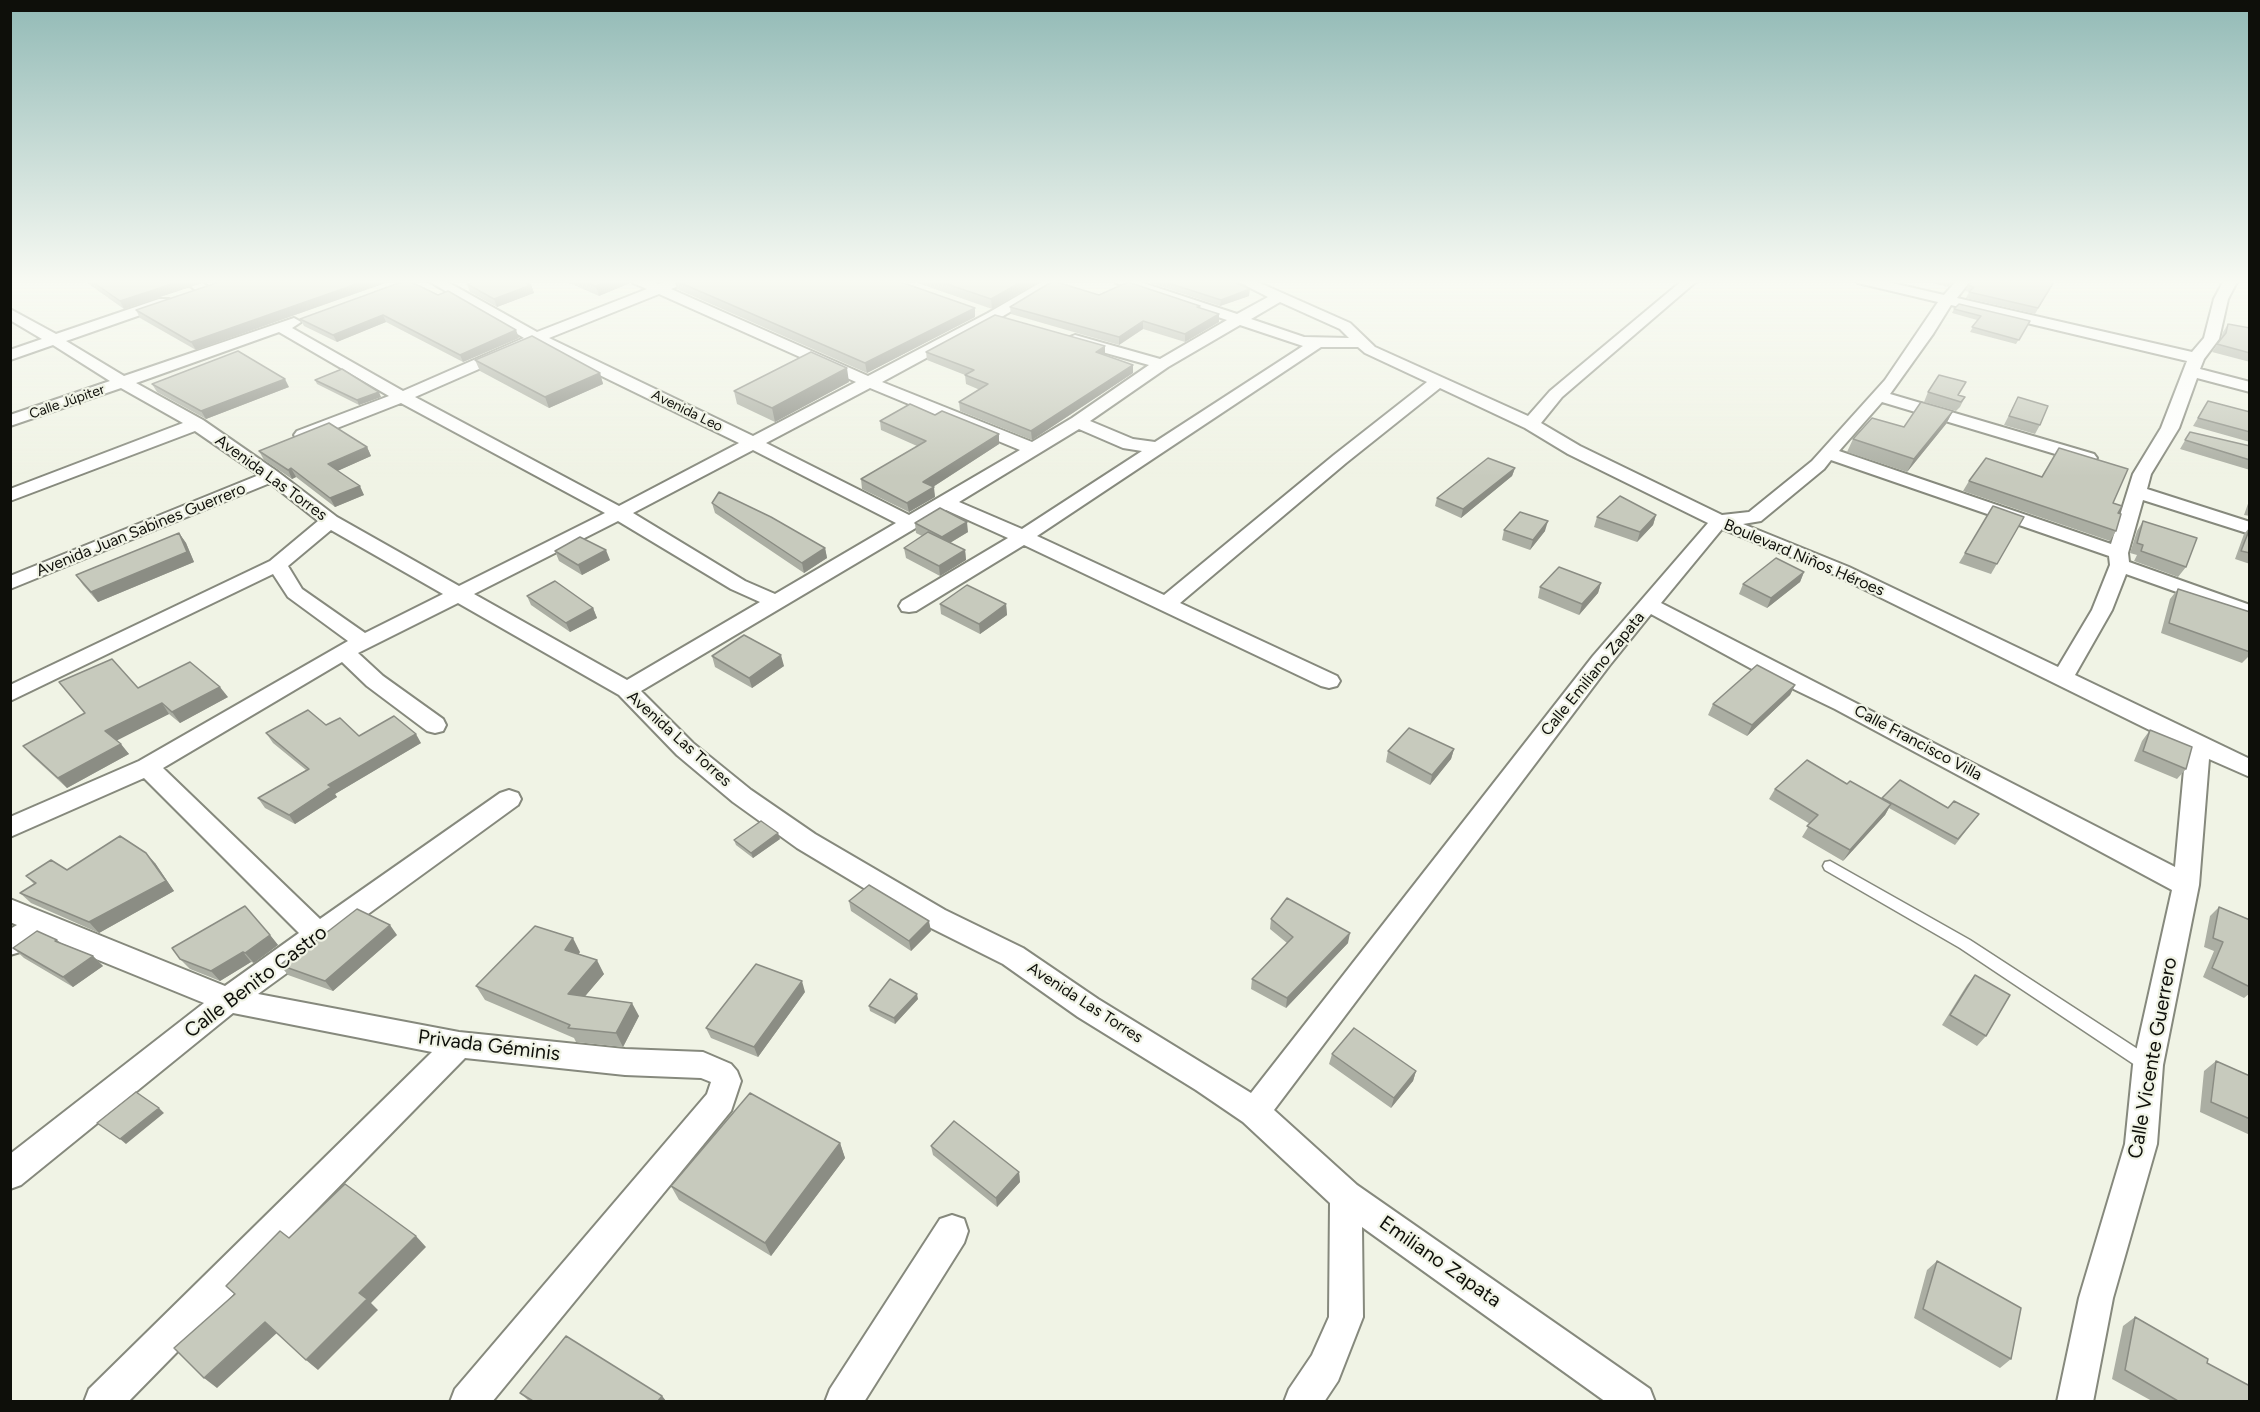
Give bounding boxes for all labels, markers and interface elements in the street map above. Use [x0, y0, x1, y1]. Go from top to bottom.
street label: Calle Júpiter [27, 381, 107, 423]
street label: Avenida Leo [649, 387, 725, 435]
street label: Avenida Las Torres [211, 431, 331, 525]
street label: Avenida Juan Sabines Guerrero [34, 479, 248, 581]
street label: Boulevard Niños Héroes [1721, 515, 1887, 601]
street label: Calle Emiliano Zapata [1537, 608, 1649, 740]
street label: Avenida Las Torres [623, 687, 735, 791]
street label: Calle Francisco Villa [1851, 701, 1985, 785]
street label: Calle Benito Castro [180, 921, 332, 1043]
street label: Calle Vicente Guerrero [2123, 955, 2183, 1161]
street label: Avenida Las Torres [1024, 959, 1146, 1047]
street label: Privada Géminis [417, 1025, 561, 1067]
street label: Emiliano Zapata [1374, 1211, 1506, 1313]

